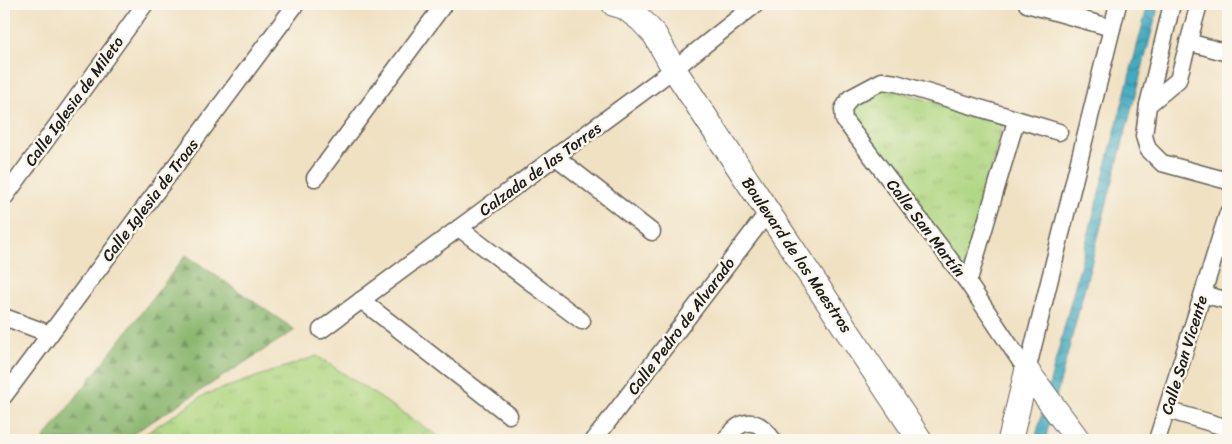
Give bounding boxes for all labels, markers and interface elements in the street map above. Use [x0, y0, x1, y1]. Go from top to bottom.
street label: Calle Iglesia de Mileto [17, 29, 132, 172]
street label: Calzada de las Torres [472, 114, 608, 224]
street label: Calle Iglesia de Troas [94, 132, 207, 268]
street label: Boulevard de los Maestros [734, 171, 861, 340]
street label: Calle San Martín [879, 172, 973, 284]
street label: Calle Pedro de Alvarado [619, 251, 743, 401]
street label: Calle San Vicente [1152, 292, 1216, 418]

